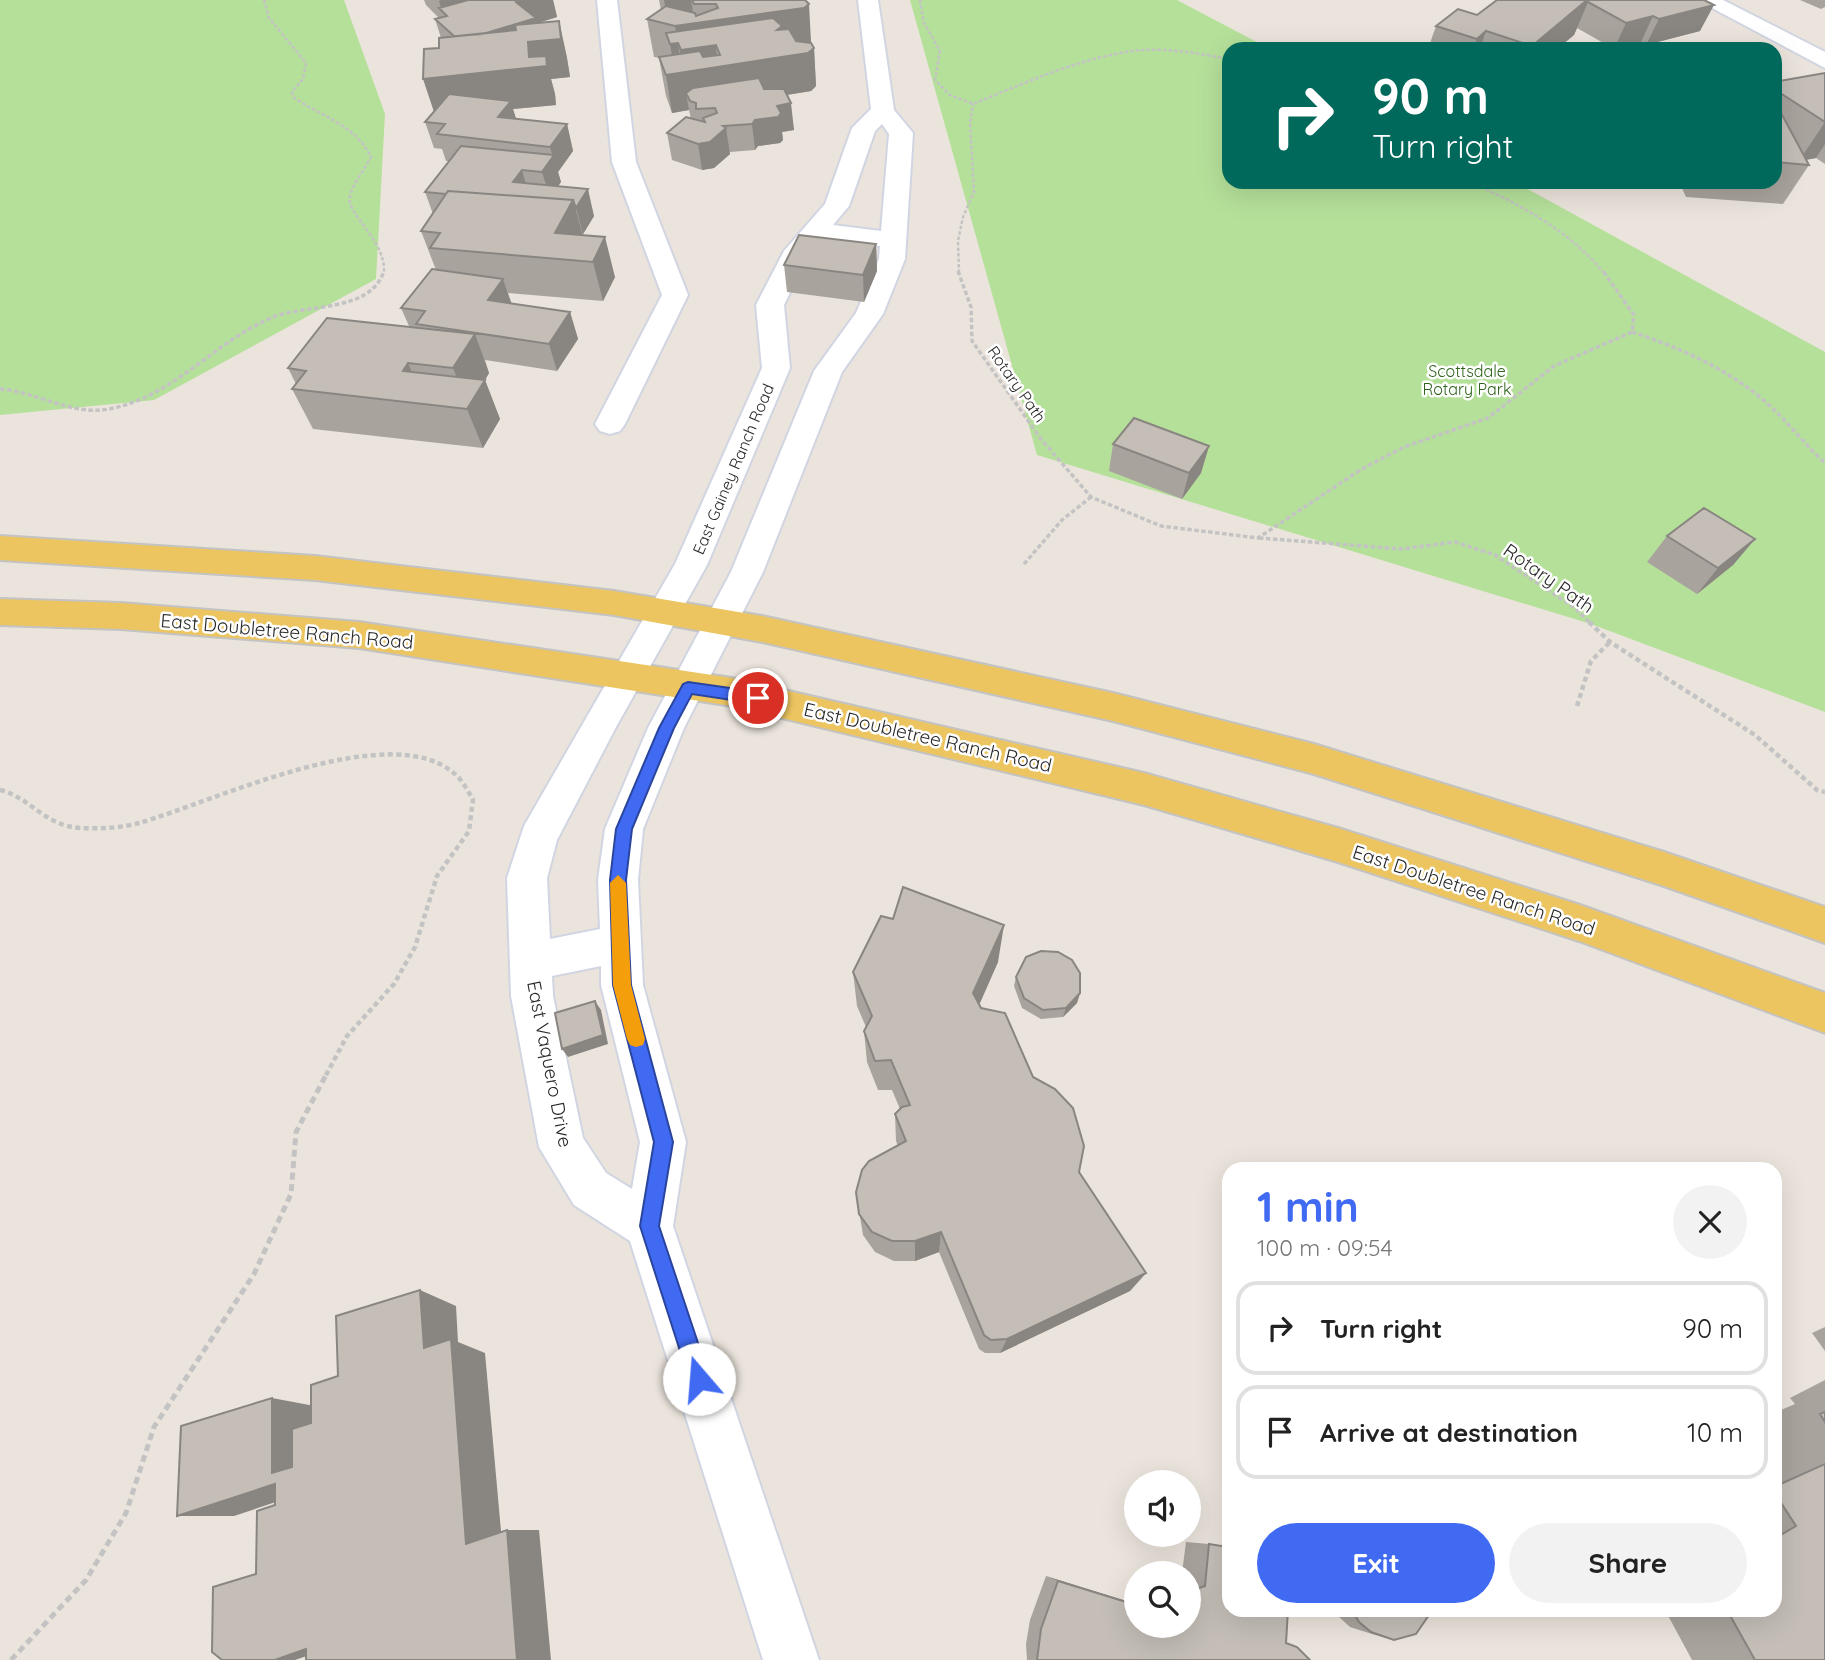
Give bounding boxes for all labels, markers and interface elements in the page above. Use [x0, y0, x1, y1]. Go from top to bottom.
text: 90 m [1372, 65, 1489, 126]
icon: right [1257, 70, 1348, 161]
text: Turn right [1372, 126, 1513, 166]
street label: Rotary Path [983, 342, 1051, 426]
park label: Scottsdale Rotary Park [1423, 361, 1511, 399]
street label: East Gainey Ranch Road [688, 381, 778, 557]
street label: Rotary Path [1499, 538, 1599, 618]
street label: East Doubletree Ranch Road [160, 608, 414, 654]
pin [728, 668, 788, 728]
icon: arrive [739, 679, 777, 717]
street label: East Doubletree Ranch Road [802, 697, 1054, 777]
street label: East Doubletree Ranch Road [1350, 839, 1598, 941]
street label: East Vaquero Drive [522, 979, 578, 1149]
text: 1 min [1257, 1180, 1359, 1233]
button: close [1673, 1185, 1747, 1259]
text: 100 m · 09:54 [1257, 1233, 1393, 1262]
icon: right [1261, 1309, 1299, 1347]
text: Turn right [1320, 1312, 1442, 1345]
text: 90 m [1682, 1312, 1743, 1345]
position arrow [662, 1342, 736, 1416]
icon: arrive [1261, 1413, 1299, 1451]
text: Arrive at destination [1320, 1416, 1578, 1449]
text: 10 m [1687, 1416, 1743, 1449]
map controls [1124, 1470, 1201, 1638]
button: sound [1124, 1470, 1201, 1547]
button: Exit [1257, 1523, 1495, 1603]
button: Share [1509, 1523, 1747, 1603]
button: search [1124, 1561, 1201, 1638]

